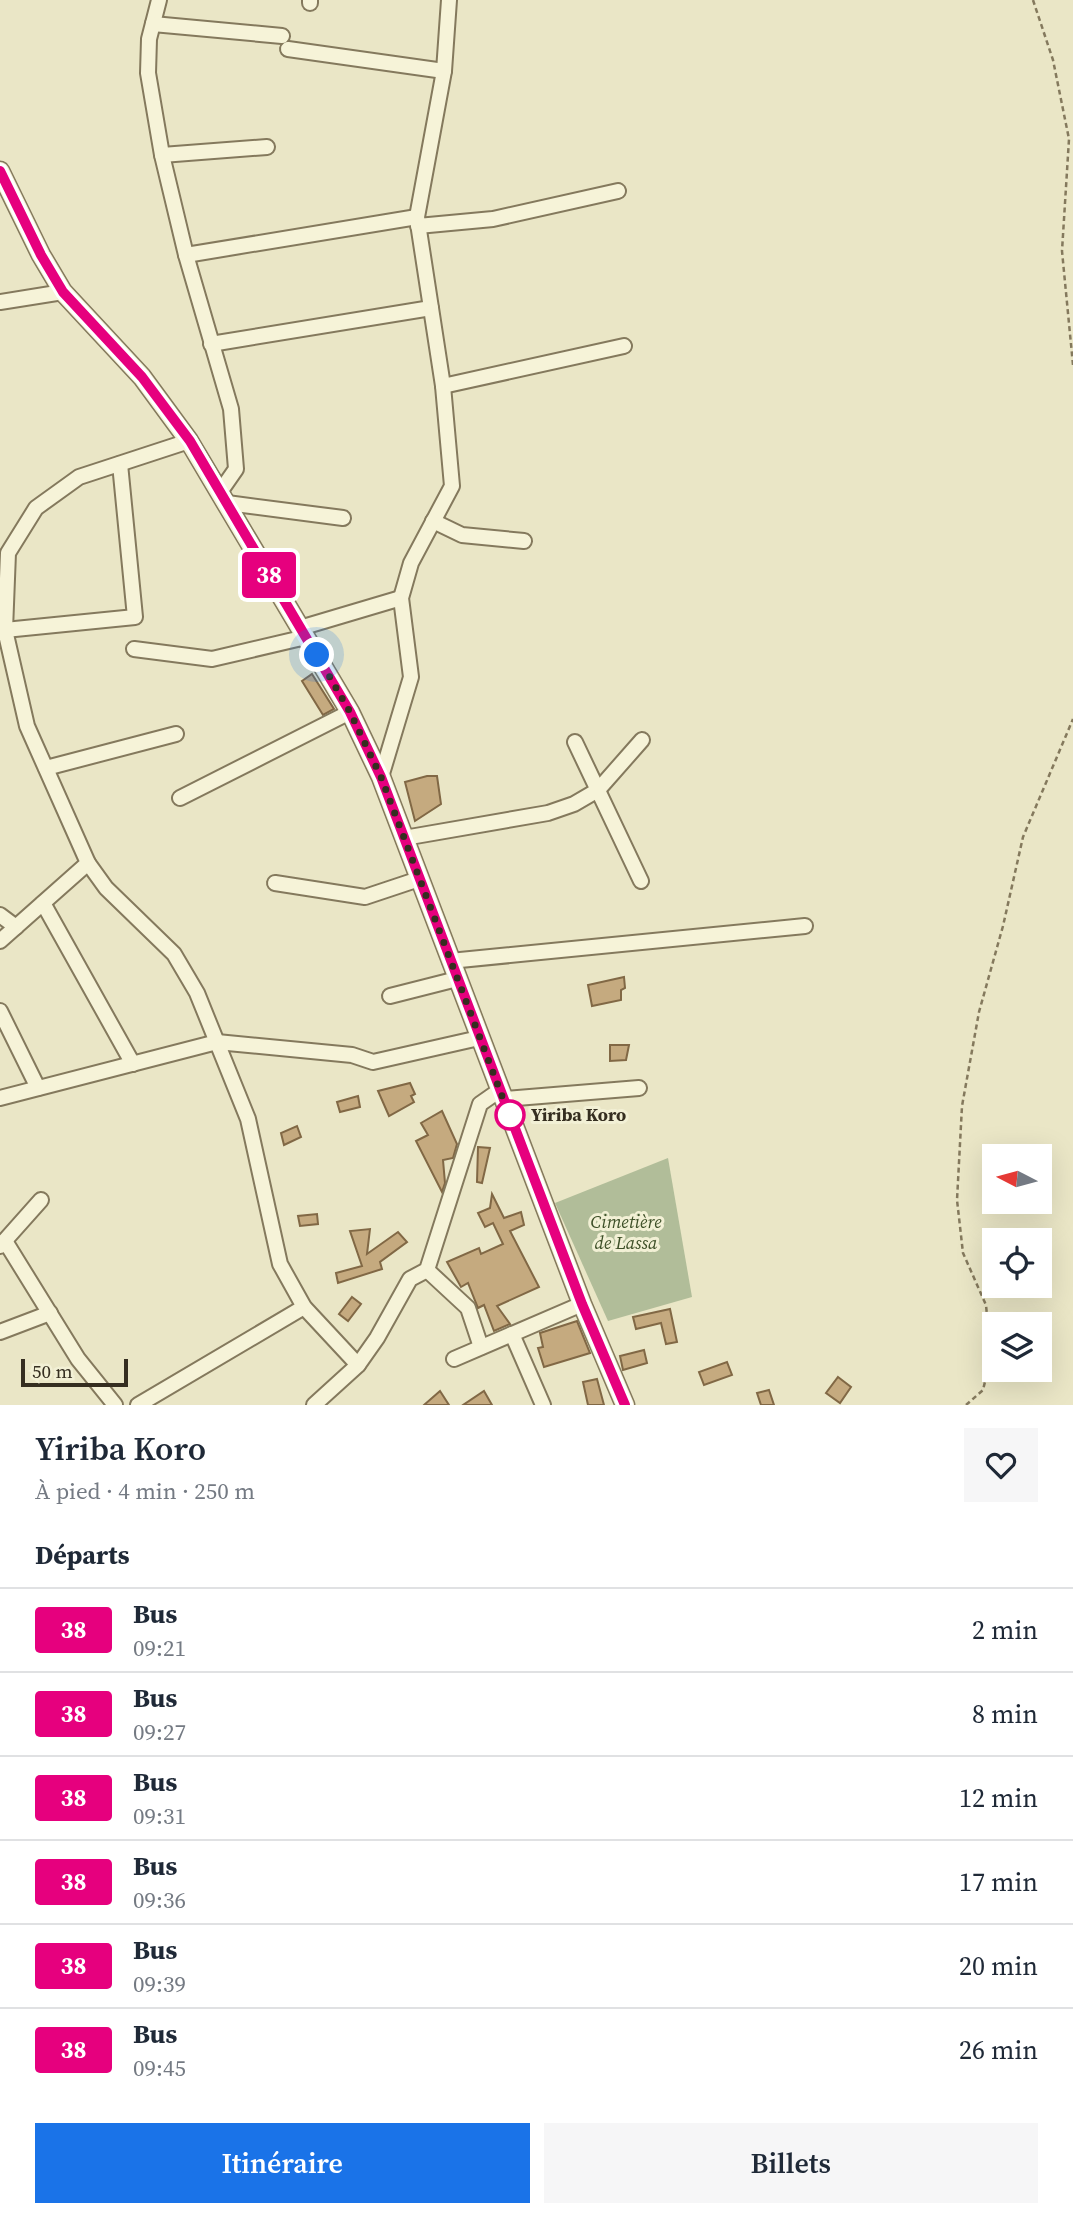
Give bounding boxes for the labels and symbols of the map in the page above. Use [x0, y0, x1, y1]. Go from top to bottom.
line badge: 38 [238, 552, 300, 598]
your location [299, 637, 334, 672]
marker: Yiriba Koro [495, 1100, 525, 1130]
place label: Yiriba Koro [531, 1102, 626, 1127]
north arrow [982, 1144, 1052, 1214]
park label: Cimetière de Lassa [590, 1209, 662, 1255]
scale bar [21, 1356, 128, 1388]

